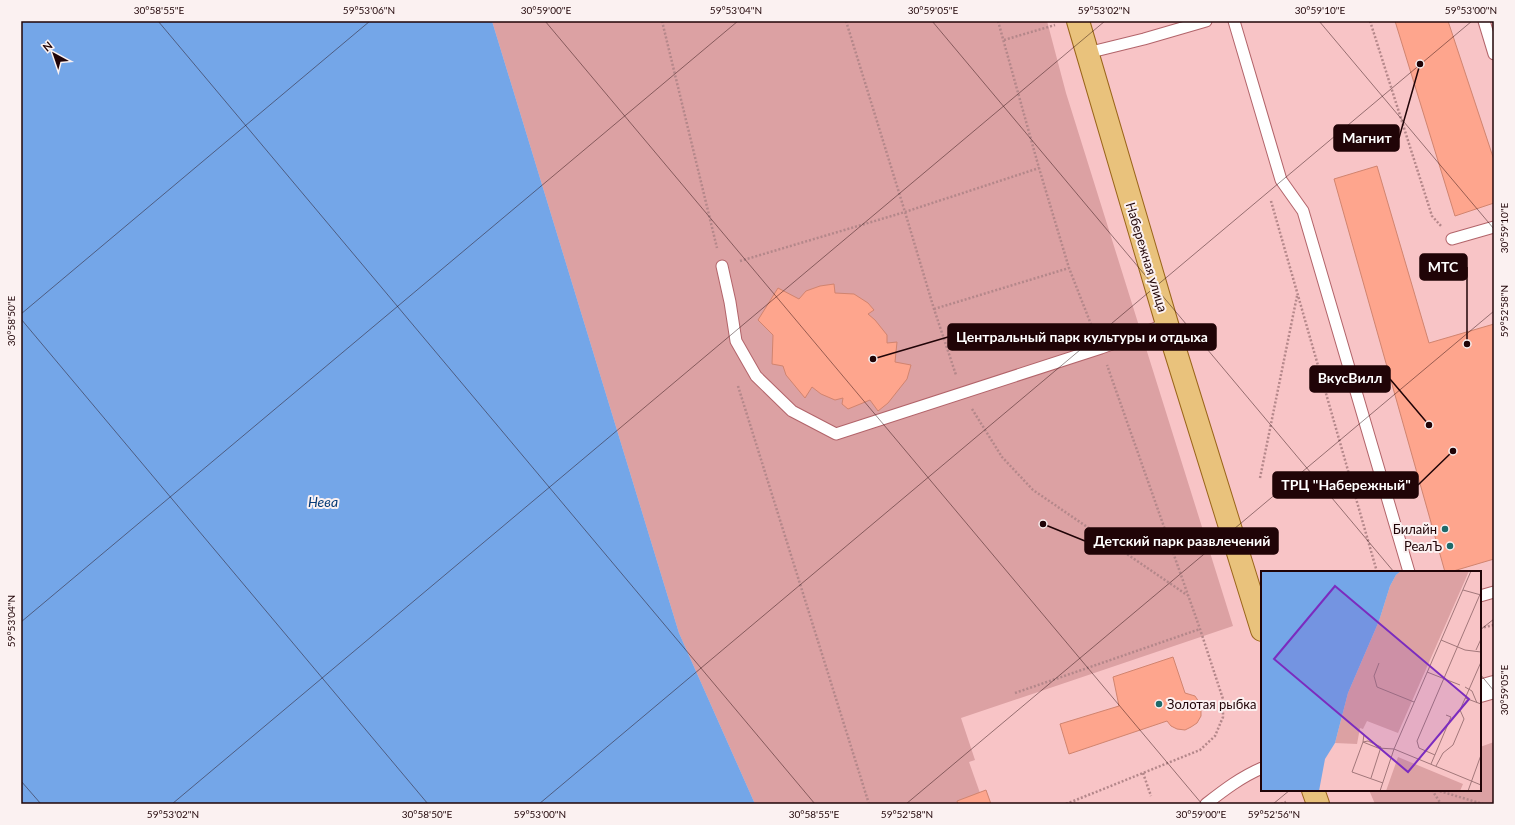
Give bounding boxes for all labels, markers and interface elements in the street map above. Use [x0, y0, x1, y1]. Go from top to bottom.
text: 30°58'55"E [134, 4, 184, 16]
text: 59°53'06"N [343, 4, 395, 16]
text: 30°59'00"E [521, 4, 571, 16]
text: 59°53'04"N [710, 4, 762, 16]
text: 30°59'05"E [908, 4, 958, 16]
text: 59°53'02"N [1078, 4, 1130, 16]
text: 30°59'10"E [1295, 4, 1345, 16]
text: 59°53'00"N [1445, 4, 1497, 16]
north arrow [34, 34, 74, 74]
text: N [40, 38, 55, 54]
callout: Магнит [1334, 125, 1399, 151]
text: Магнит [1342, 129, 1392, 146]
street label: Набережная улица [1123, 200, 1171, 314]
text: 30°59'10"E [1498, 203, 1510, 253]
callout: МТС [1420, 254, 1467, 280]
text: МТС [1428, 258, 1459, 275]
text: 59°52'58"N [1498, 285, 1510, 337]
text: 30°58'50"E [5, 296, 17, 346]
callout: Центральный парк культуры и отдыха [948, 324, 1216, 350]
text: Центральный парк культуры и отдыха [956, 328, 1208, 345]
callout: ВкусВилл [1310, 366, 1390, 392]
text: ВкусВилл [1318, 369, 1382, 386]
callout: ТРЦ "Набережный" [1273, 472, 1418, 498]
text: ТРЦ "Набережный" [1281, 476, 1411, 493]
water label: Нева [308, 493, 338, 510]
place label: Билайн [1393, 521, 1437, 537]
marker: Билайн [1440, 524, 1450, 534]
callout: Детский парк развлечений [1085, 528, 1278, 554]
text: Детский парк развлечений [1094, 532, 1270, 549]
place label: РеалЪ [1404, 538, 1442, 554]
marker: РеалЪ [1445, 541, 1455, 551]
inset map [1261, 571, 1481, 791]
text: 59°53'04"N [5, 595, 17, 647]
text: 30°59'05"E [1498, 665, 1510, 715]
place label: Золотая рыбка [1167, 696, 1256, 712]
marker: Золотая рыбка [1154, 699, 1164, 709]
text: 59°53'02"N [147, 808, 199, 820]
text: 30°58'50"E [402, 808, 452, 820]
text: 59°53'00"N [514, 808, 566, 820]
text: 30°58'55"E [789, 808, 839, 820]
text: 59°52'58"N [881, 808, 933, 820]
text: 30°59'00"E [1176, 808, 1226, 820]
text: 59°52'56"N [1248, 808, 1300, 820]

